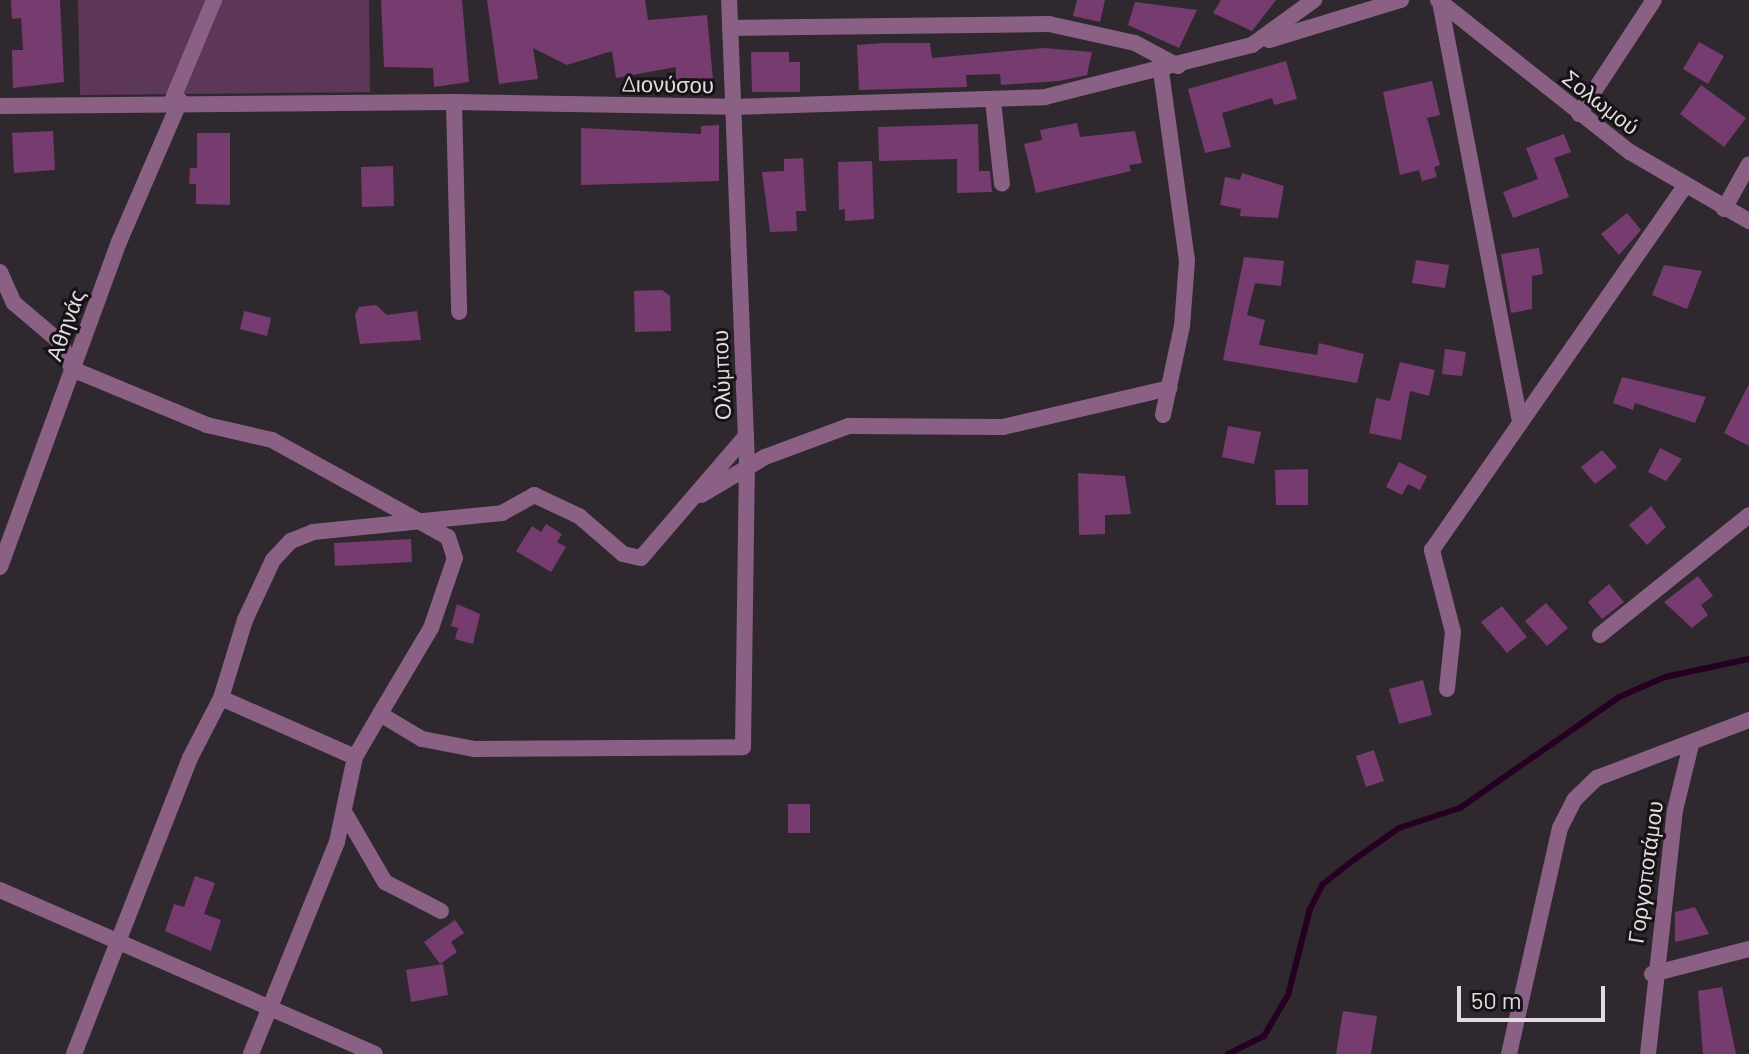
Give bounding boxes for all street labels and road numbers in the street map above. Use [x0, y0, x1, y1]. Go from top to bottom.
street label: Σολωμού [1558, 64, 1644, 140]
street label: Διονύσου [622, 70, 714, 98]
street label: Αθηνάς [40, 286, 90, 364]
street label: Ολύμπου [706, 330, 736, 420]
street label: Γοργοποτάμου [1622, 799, 1668, 945]

